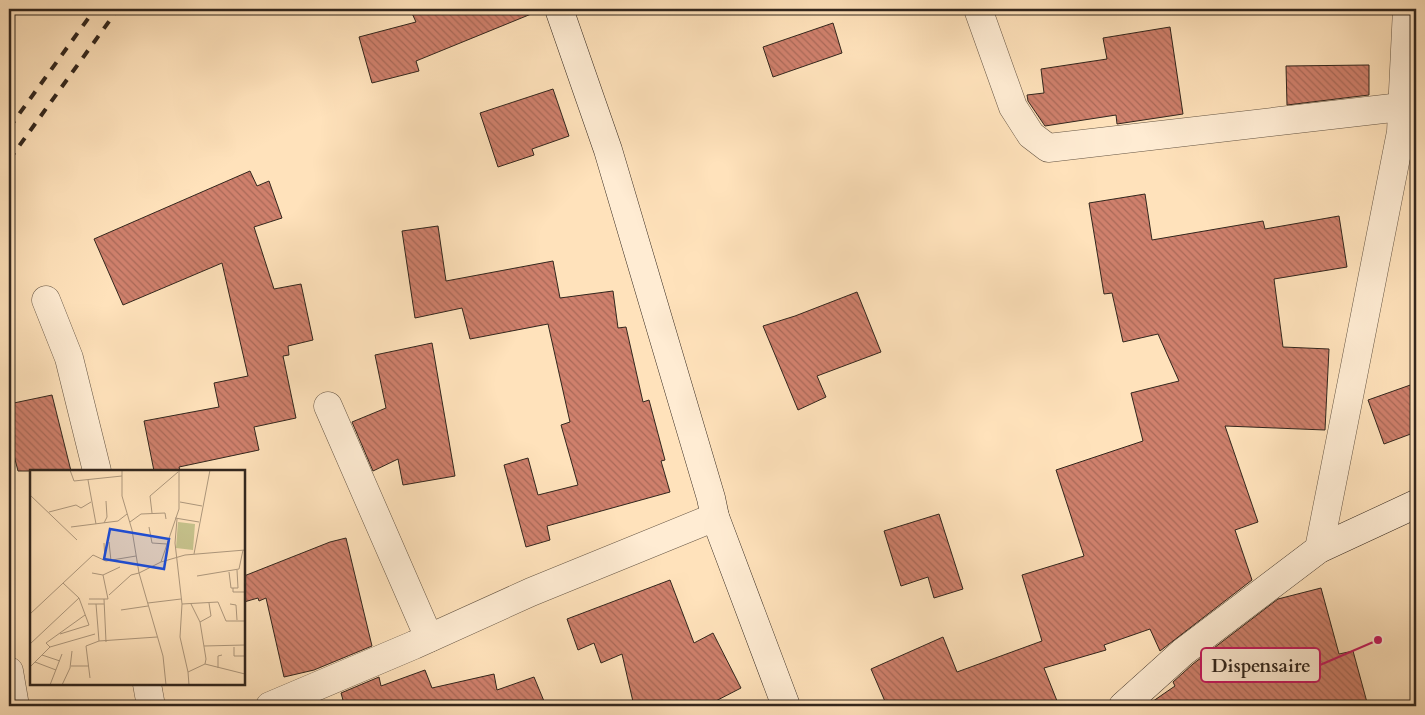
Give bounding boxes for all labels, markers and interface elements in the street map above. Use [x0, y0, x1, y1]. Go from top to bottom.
inset map [30, 470, 245, 685]
callout: Dispensaire [1201, 648, 1320, 682]
text: Dispensaire [1211, 653, 1311, 679]

